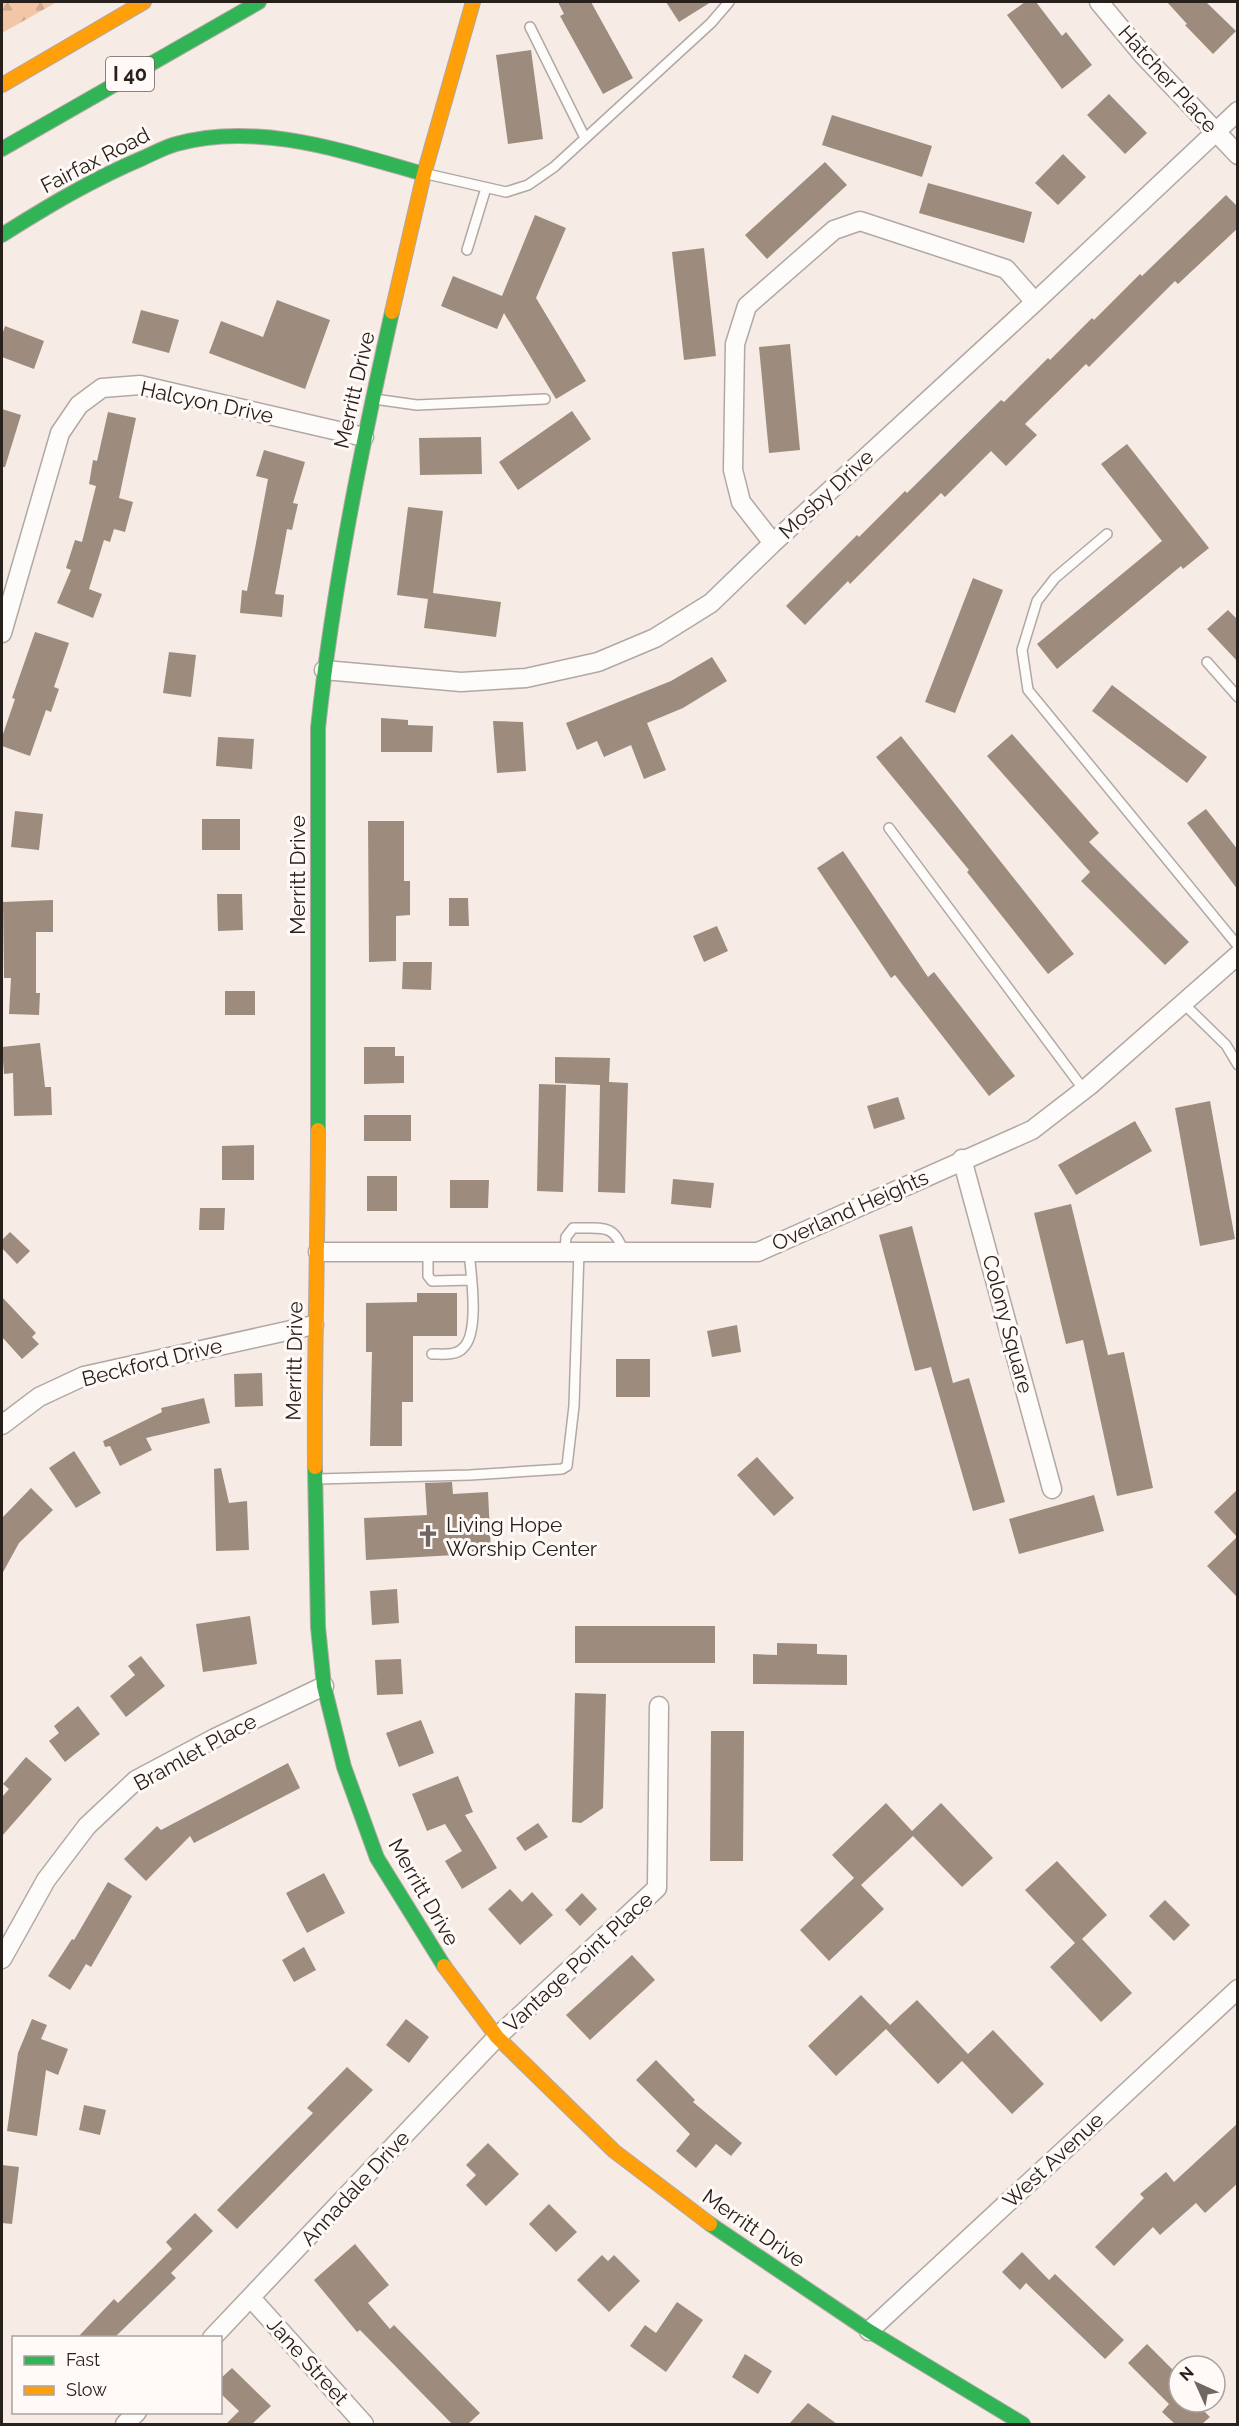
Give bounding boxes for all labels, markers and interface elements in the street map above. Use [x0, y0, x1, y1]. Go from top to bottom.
street label: Hatcher Place [1113, 20, 1223, 138]
road number: I 40 [106, 57, 154, 91]
street label: Fairfax Road [36, 122, 154, 198]
street label: Merritt Drive [328, 329, 380, 451]
street label: Halcyon Drive [138, 376, 276, 428]
street label: Mosby Drive [774, 444, 878, 544]
street label: Merritt Drive [285, 815, 310, 935]
street label: Overland Heights [768, 1164, 932, 1256]
street label: Colony Square [978, 1252, 1038, 1396]
street label: Merritt Drive [280, 1301, 308, 1421]
street label: Beckford Drive [79, 1332, 225, 1392]
place label: Living Hope Worship Center [446, 1512, 598, 1561]
church icon: Living Hope Worship Center [415, 1523, 441, 1549]
street label: Bramlet Place [129, 1708, 261, 1796]
street label: Merritt Drive [383, 1834, 465, 1950]
street label: Vantage Point Place [498, 1887, 658, 2037]
street label: West Avenue [997, 2107, 1109, 2213]
street label: Annadale Drive [295, 2125, 415, 2251]
street label: Merritt Drive [698, 2184, 810, 2272]
street label: Jane Street [262, 2312, 354, 2410]
legend [12, 2336, 222, 2414]
text: Fast [66, 2349, 100, 2370]
north arrow [1167, 2354, 1227, 2414]
text: N [1176, 2363, 1198, 2385]
text: Slow [66, 2379, 107, 2400]

